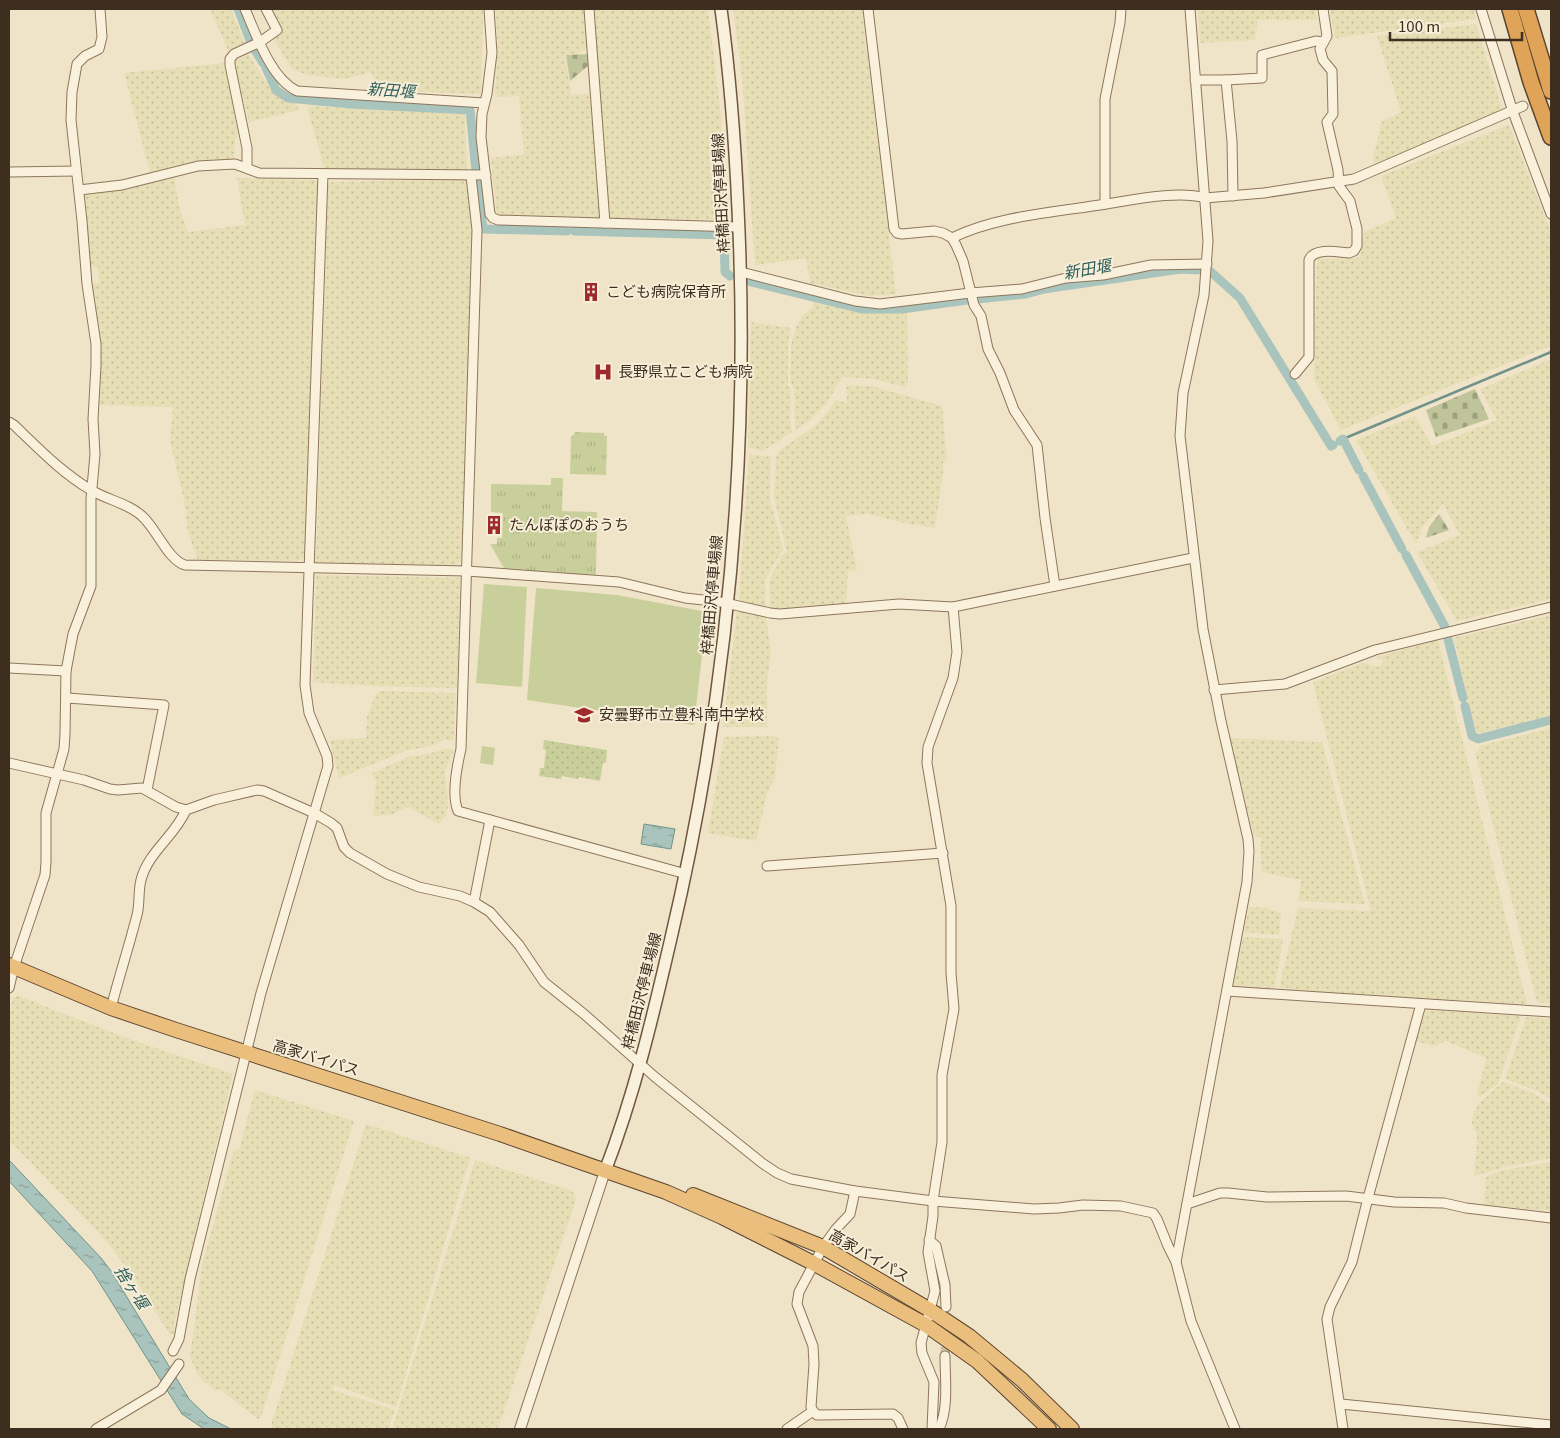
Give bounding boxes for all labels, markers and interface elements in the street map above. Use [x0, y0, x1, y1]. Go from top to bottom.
scale bar [1390, 10, 1522, 42]
text: 100 m [1398, 15, 1440, 36]
water label: 新田堰 [366, 75, 419, 103]
street label: 梓橋田沢停車場線 [706, 133, 733, 254]
water label: 新田堰 [1061, 252, 1115, 284]
place label: こども病院保育所 [606, 280, 726, 301]
building icon: こども病院保育所 [580, 281, 602, 303]
place label: 長野県立こども病院 [618, 360, 753, 381]
hospital icon: 長野県立こども病院 [592, 361, 614, 383]
place label: たんぽぽのおうち [509, 513, 629, 534]
building icon: たんぽぽのおうち [483, 514, 505, 536]
street label: 梓橋田沢停車場線 [695, 534, 726, 656]
place label: 安曇野市立豊科南中学校 [599, 703, 764, 724]
school or university icon: 安曇野市立豊科南中学校 [573, 704, 595, 726]
street label: 梓橋田沢停車場線 [616, 930, 665, 1051]
street label: 高家バイパス [270, 1033, 362, 1080]
street label: 高家バイパス [826, 1223, 914, 1286]
water label: 捨ヶ堰 [110, 1260, 158, 1316]

